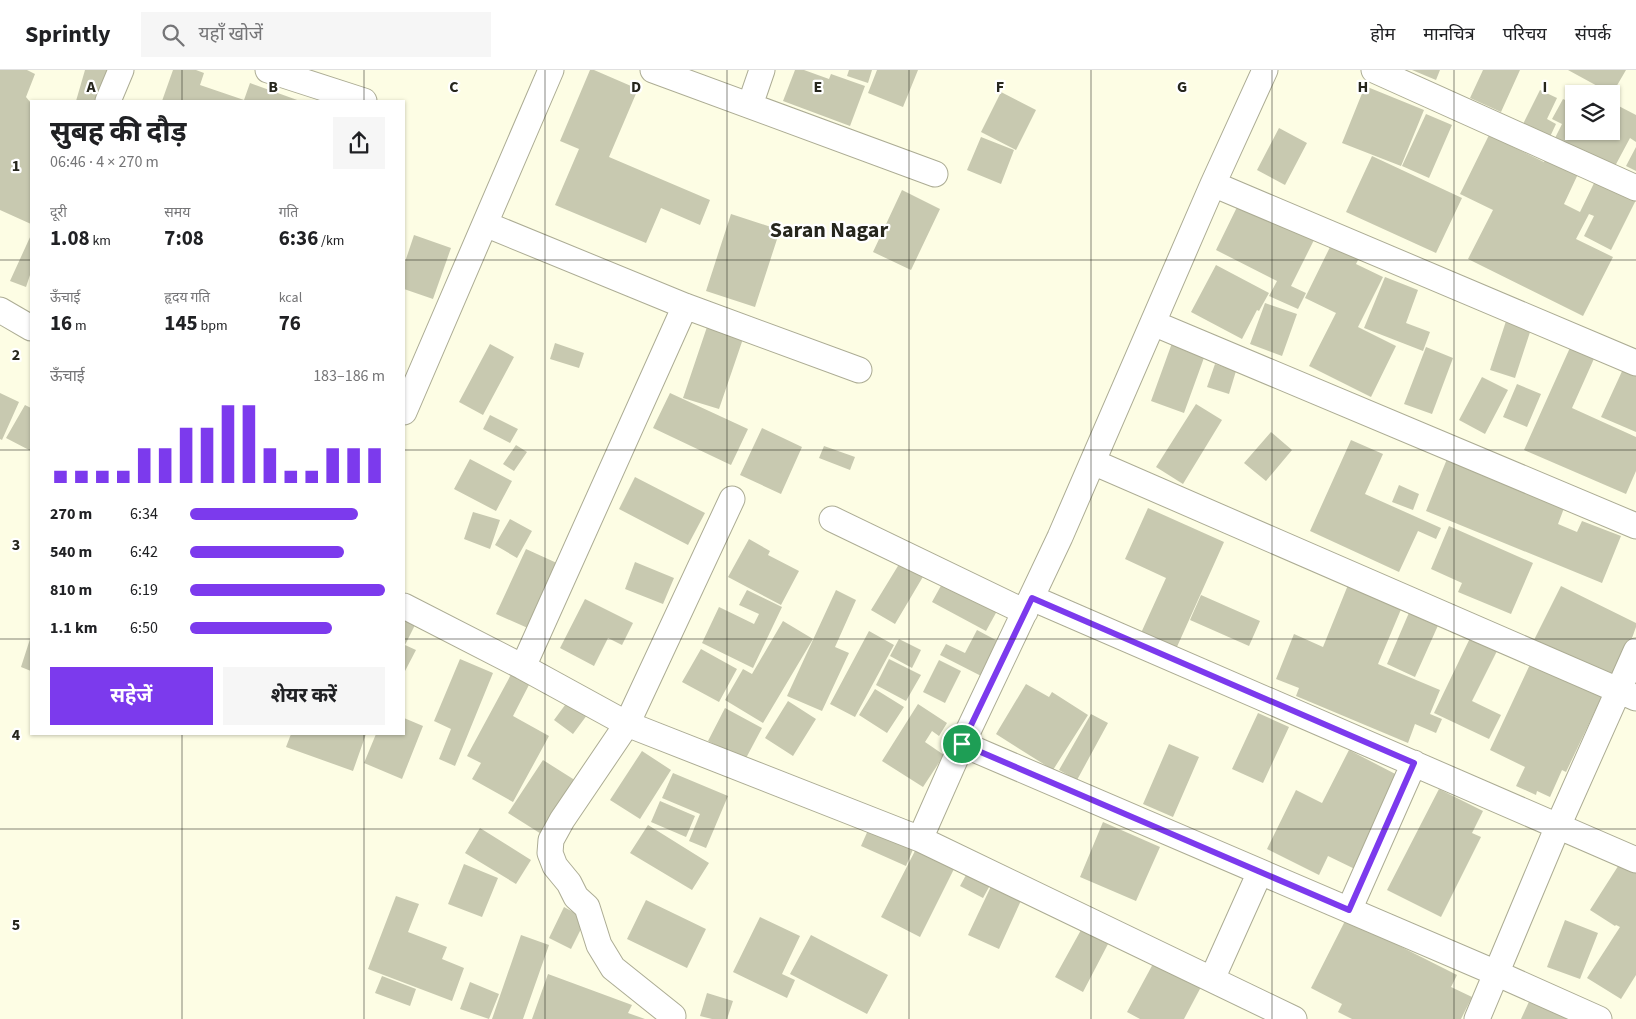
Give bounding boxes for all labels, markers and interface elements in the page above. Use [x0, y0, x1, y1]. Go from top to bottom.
search box [141, 12, 491, 57]
text: Sprintly [25, 17, 111, 52]
icon: search [159, 21, 187, 49]
text: यहाँ खोजें [199, 21, 263, 48]
text: होम [1370, 22, 1395, 47]
text: मानचित्र [1423, 22, 1475, 47]
text: परिचय [1503, 22, 1547, 47]
text: संपर्क [1575, 22, 1611, 47]
text: A [85, 76, 96, 98]
text: B [268, 76, 278, 98]
text: C [449, 76, 459, 98]
text: D [631, 76, 641, 98]
text: E [814, 76, 822, 98]
text: F [996, 76, 1004, 98]
text: G [1177, 76, 1187, 98]
text: H [1358, 76, 1368, 98]
text: I [1543, 76, 1547, 98]
map controls [1565, 85, 1620, 140]
button: layers [1565, 85, 1620, 140]
text: सुबह की दौड़ [50, 112, 186, 152]
button: share [333, 117, 385, 169]
text: 06:46 · 4 × 270 m [50, 151, 159, 173]
text: 1 [12, 155, 20, 177]
text: दूरी [50, 203, 67, 223]
text: समय [164, 203, 190, 223]
text: गति [279, 203, 298, 223]
district label: Saran Nagar [770, 214, 888, 246]
text: 1.08 [50, 223, 90, 253]
text: 7:08 [164, 223, 204, 253]
text: 6:36 [279, 223, 318, 253]
text: km [90, 231, 111, 251]
text: /km [318, 231, 344, 251]
text: ऊँचाई [50, 288, 80, 308]
text: हृदय गति [164, 288, 210, 308]
text: kcal [279, 288, 302, 308]
text: 16 [50, 308, 72, 338]
text: 145 [164, 308, 198, 338]
text: 76 [279, 308, 301, 338]
text: m [72, 316, 87, 336]
text: bpm [198, 316, 228, 336]
text: 2 [12, 344, 20, 366]
text: ऊँचाई [50, 365, 85, 387]
text: 183–186 m [313, 365, 385, 387]
text: 270 m [50, 503, 92, 525]
text: 6:34 [130, 503, 158, 525]
text: 3 [12, 534, 20, 556]
text: 540 m [50, 541, 92, 563]
text: 6:42 [130, 541, 158, 563]
text: 810 m [50, 579, 92, 601]
text: 6:19 [130, 579, 158, 601]
text: 1.1 km [50, 617, 97, 639]
text: 6:50 [130, 617, 158, 639]
button: सहेजें [50, 667, 213, 725]
button: शेयर करें [223, 667, 385, 725]
pin [941, 723, 983, 765]
text: 4 [12, 724, 21, 746]
icon: arrive [948, 730, 976, 758]
text: 5 [12, 914, 20, 936]

